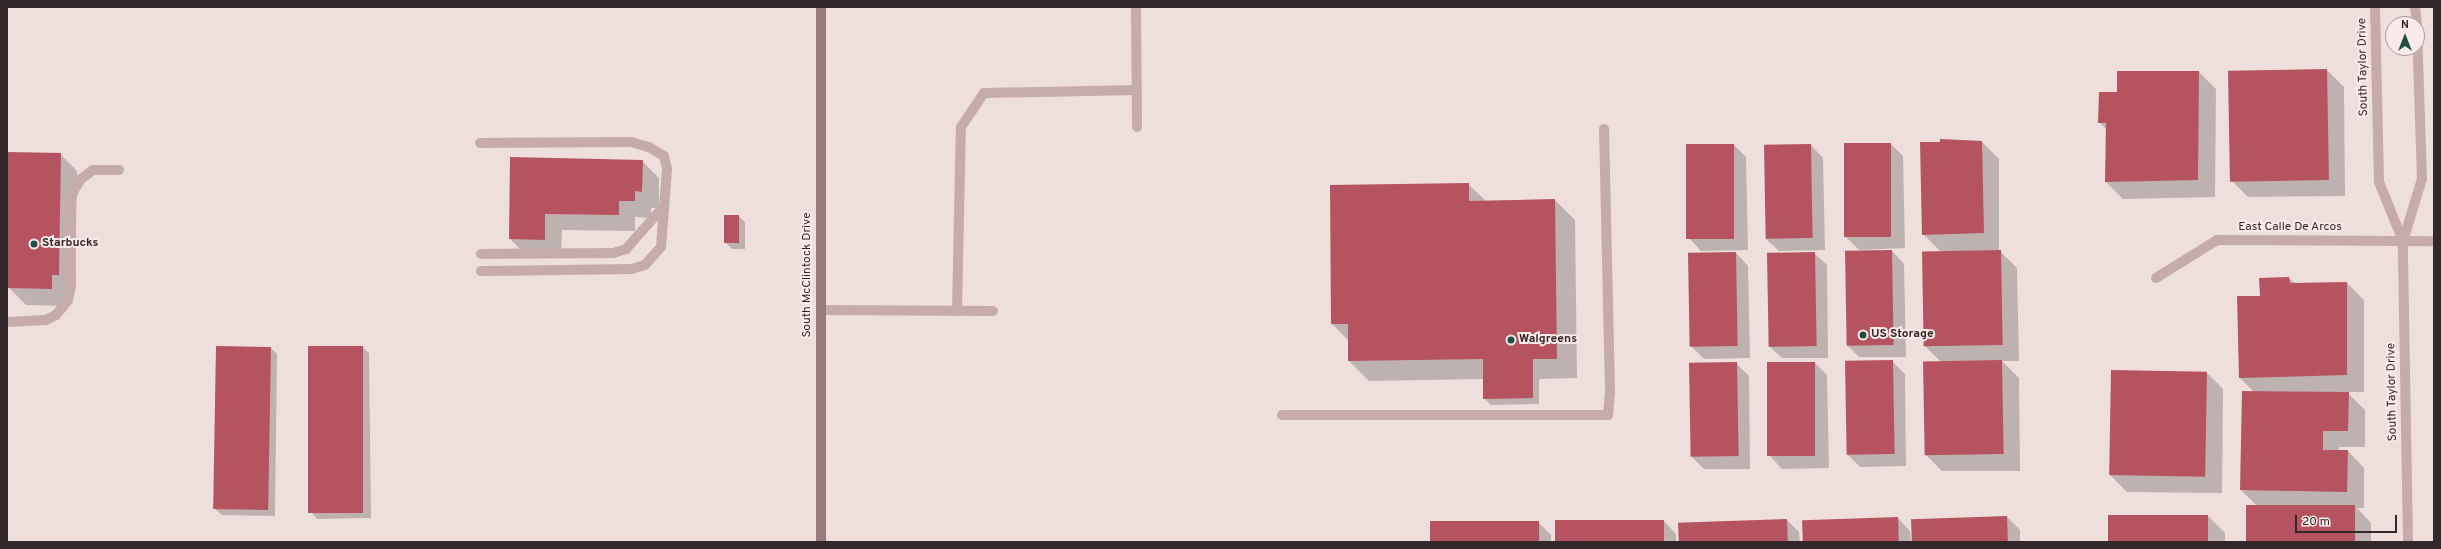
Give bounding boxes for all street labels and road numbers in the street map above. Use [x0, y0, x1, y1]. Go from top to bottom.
street label: South Taylor Drive [2356, 17, 2372, 117]
street label: South McClintock Drive [801, 212, 815, 338]
street label: East Calle De Arcos [2238, 221, 2342, 235]
street label: South Taylor Drive [2385, 342, 2401, 442]

